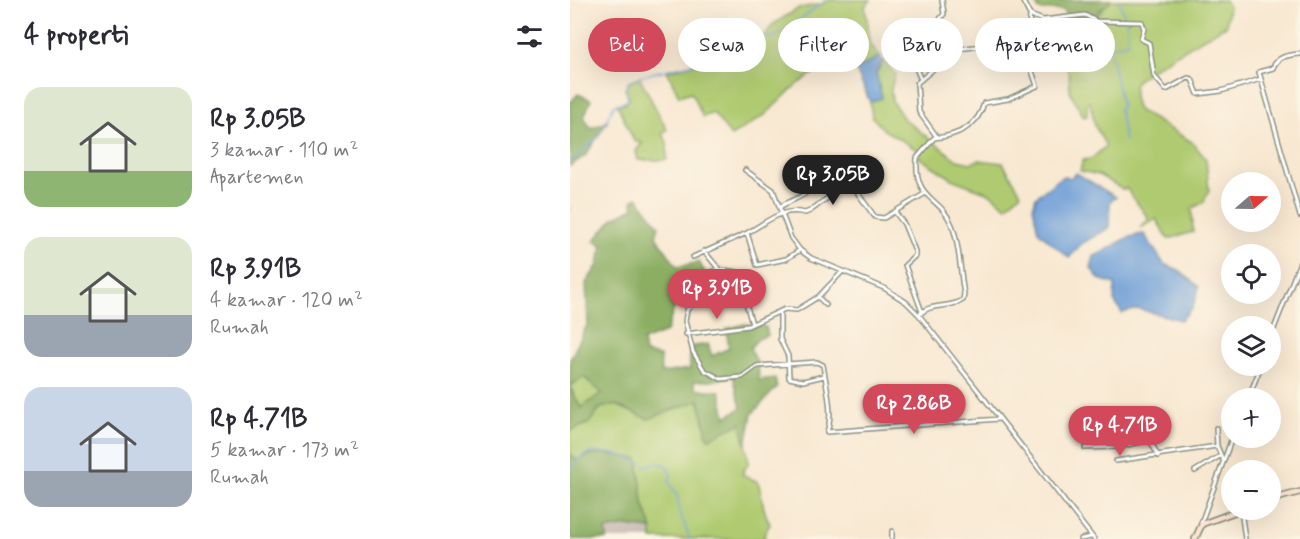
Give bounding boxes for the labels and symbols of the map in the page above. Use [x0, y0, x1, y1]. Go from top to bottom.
pin: Rp 3.05B [771, 155, 895, 206]
north arrow [1221, 172, 1281, 232]
pin: Rp 3.91B [655, 269, 779, 320]
pin: Rp 2.86B [852, 384, 976, 435]
pin: Rp 4.71B [1058, 406, 1182, 457]

